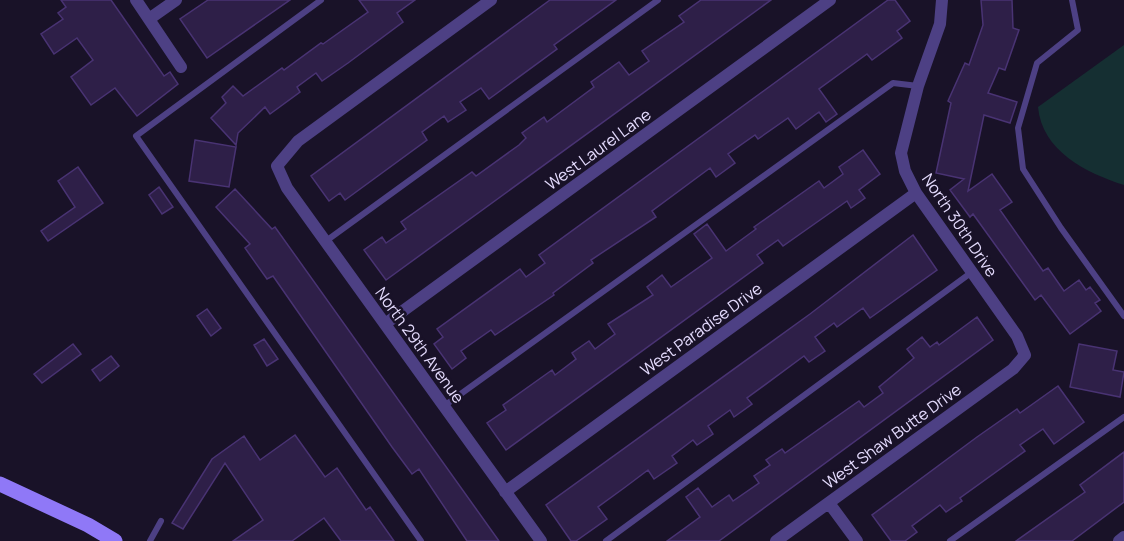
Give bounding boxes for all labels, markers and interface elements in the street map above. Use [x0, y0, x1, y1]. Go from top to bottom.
street label: West Laurel Lane [541, 103, 655, 195]
street label: North 30th Drive [917, 169, 1003, 281]
street label: West Paradise Drive [636, 277, 766, 381]
street label: North 29th Avenue [370, 283, 470, 407]
street label: West Shaw Butte Drive [818, 378, 966, 494]

